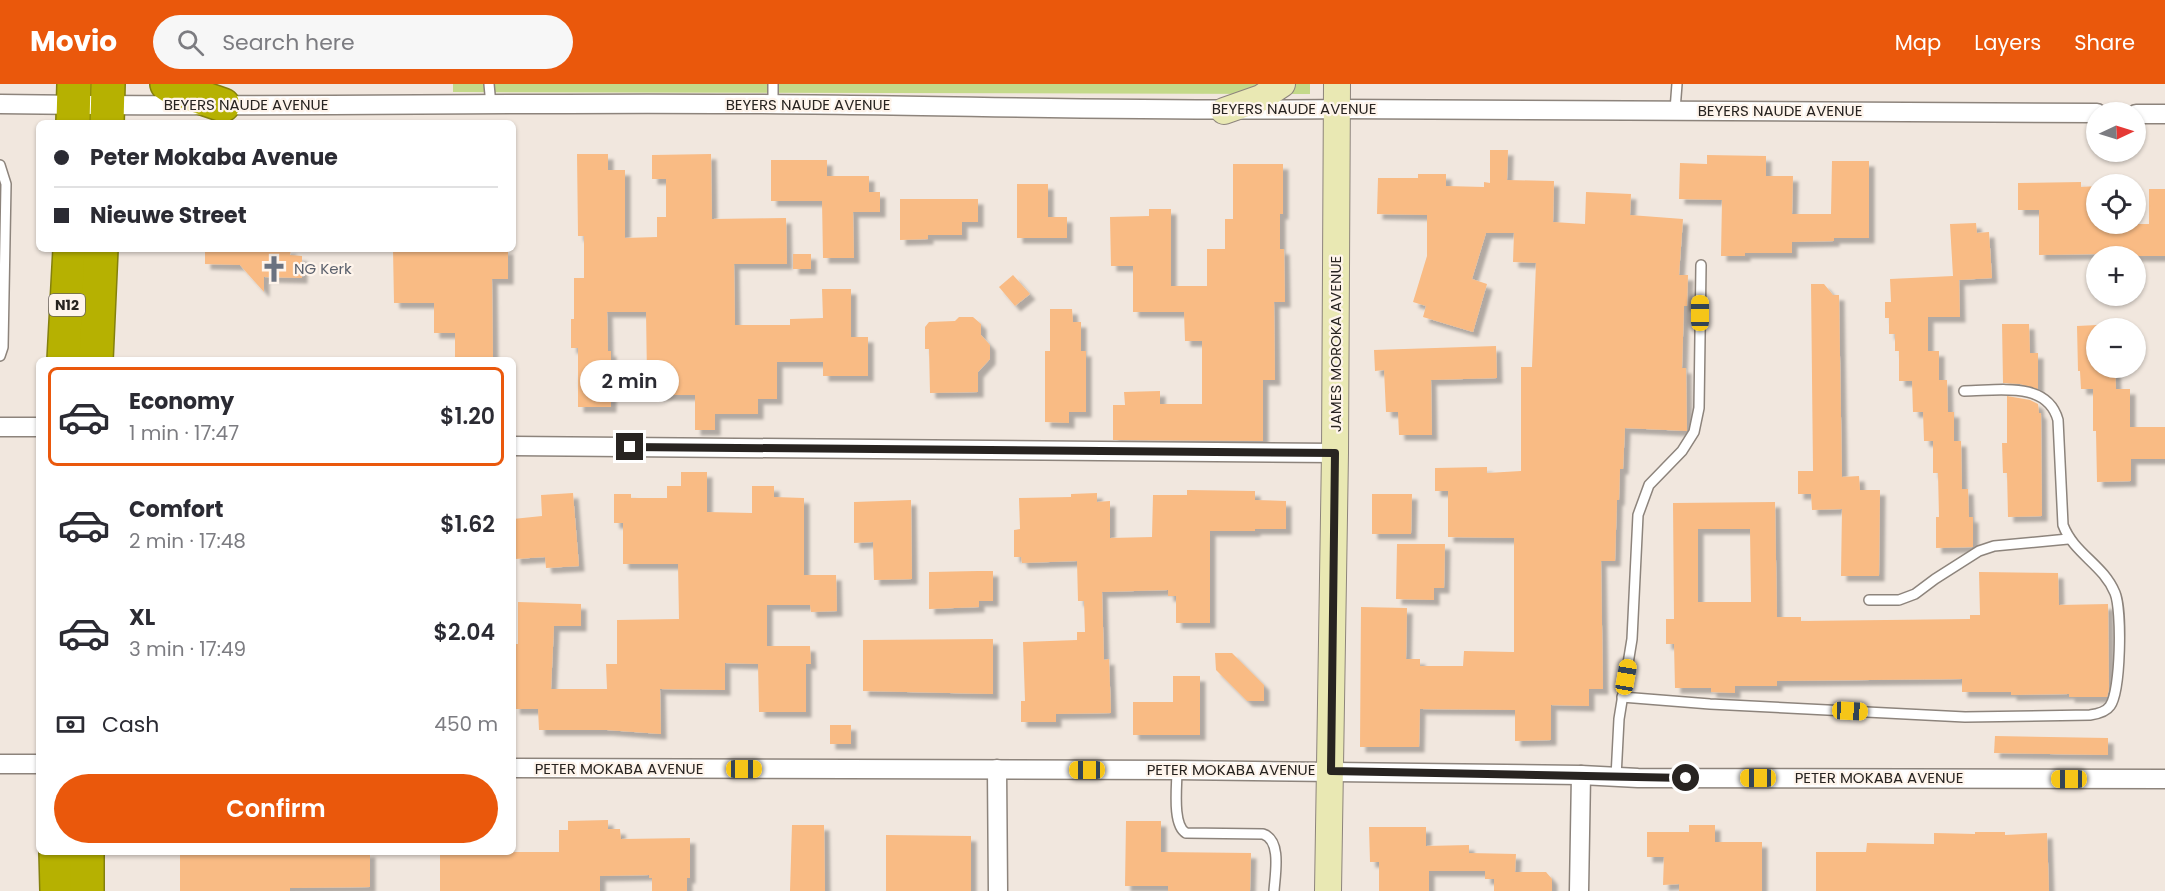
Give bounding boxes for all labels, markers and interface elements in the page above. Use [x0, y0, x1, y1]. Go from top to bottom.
search box [153, 15, 573, 69]
text: Movio [30, 22, 117, 61]
icon: search [174, 26, 207, 59]
text: Search here [222, 27, 355, 58]
text: Map [1895, 28, 1941, 57]
text: Layers [1974, 28, 2041, 57]
text: Share [2074, 28, 2135, 57]
street label: BEYERS NAUDE AVENUE [164, 94, 328, 115]
street label: BEYERS NAUDE AVENUE [726, 94, 890, 115]
street label: BEYERS NAUDE AVENUE [1212, 98, 1376, 119]
street label: BEYERS NAUDE AVENUE [1698, 100, 1862, 121]
north arrow [2086, 102, 2146, 162]
map controls [2086, 102, 2146, 378]
text: Peter Mokaba Avenue [90, 142, 338, 173]
button: locate [2086, 174, 2146, 234]
text: Nieuwe Street [90, 200, 247, 231]
button: + [2086, 246, 2146, 306]
church icon: NG Kerk [259, 254, 289, 284]
street label: JAMES MOROKA AVENUE [1325, 256, 1346, 432]
place label: NG Kerk [294, 258, 352, 279]
road number: N12 [49, 294, 85, 316]
car [1691, 295, 1709, 331]
button: − [2086, 318, 2146, 378]
callout: 2 min [580, 360, 680, 402]
text: 2 min [602, 367, 657, 395]
text: Economy [129, 386, 234, 417]
icon: car [57, 390, 111, 444]
text: $1.20 [440, 401, 495, 432]
text: 1 min · 17:47 [129, 419, 239, 447]
route end [616, 433, 643, 460]
text: Comfort [129, 494, 223, 525]
icon: car [57, 498, 111, 552]
text: $1.62 [440, 509, 495, 540]
text: 2 min · 17:48 [129, 527, 246, 555]
text: XL [129, 602, 155, 633]
icon: car [57, 606, 111, 660]
text: $2.04 [434, 617, 495, 648]
text: 3 min · 17:49 [129, 635, 246, 663]
car [1614, 658, 1638, 696]
car [1832, 701, 1868, 721]
icon: cash [54, 708, 87, 741]
text: Cash [102, 709, 159, 740]
text: 450 m [434, 710, 498, 738]
street label: PETER MOKABA AVENUE [535, 758, 703, 779]
street label: PETER MOKABA AVENUE [1147, 759, 1315, 780]
car [726, 760, 762, 778]
car [1069, 761, 1105, 779]
route start [1672, 764, 1699, 791]
street label: PETER MOKABA AVENUE [1795, 767, 1963, 788]
car [1740, 769, 1776, 787]
car [2051, 770, 2087, 788]
button: Confirm [54, 774, 498, 843]

